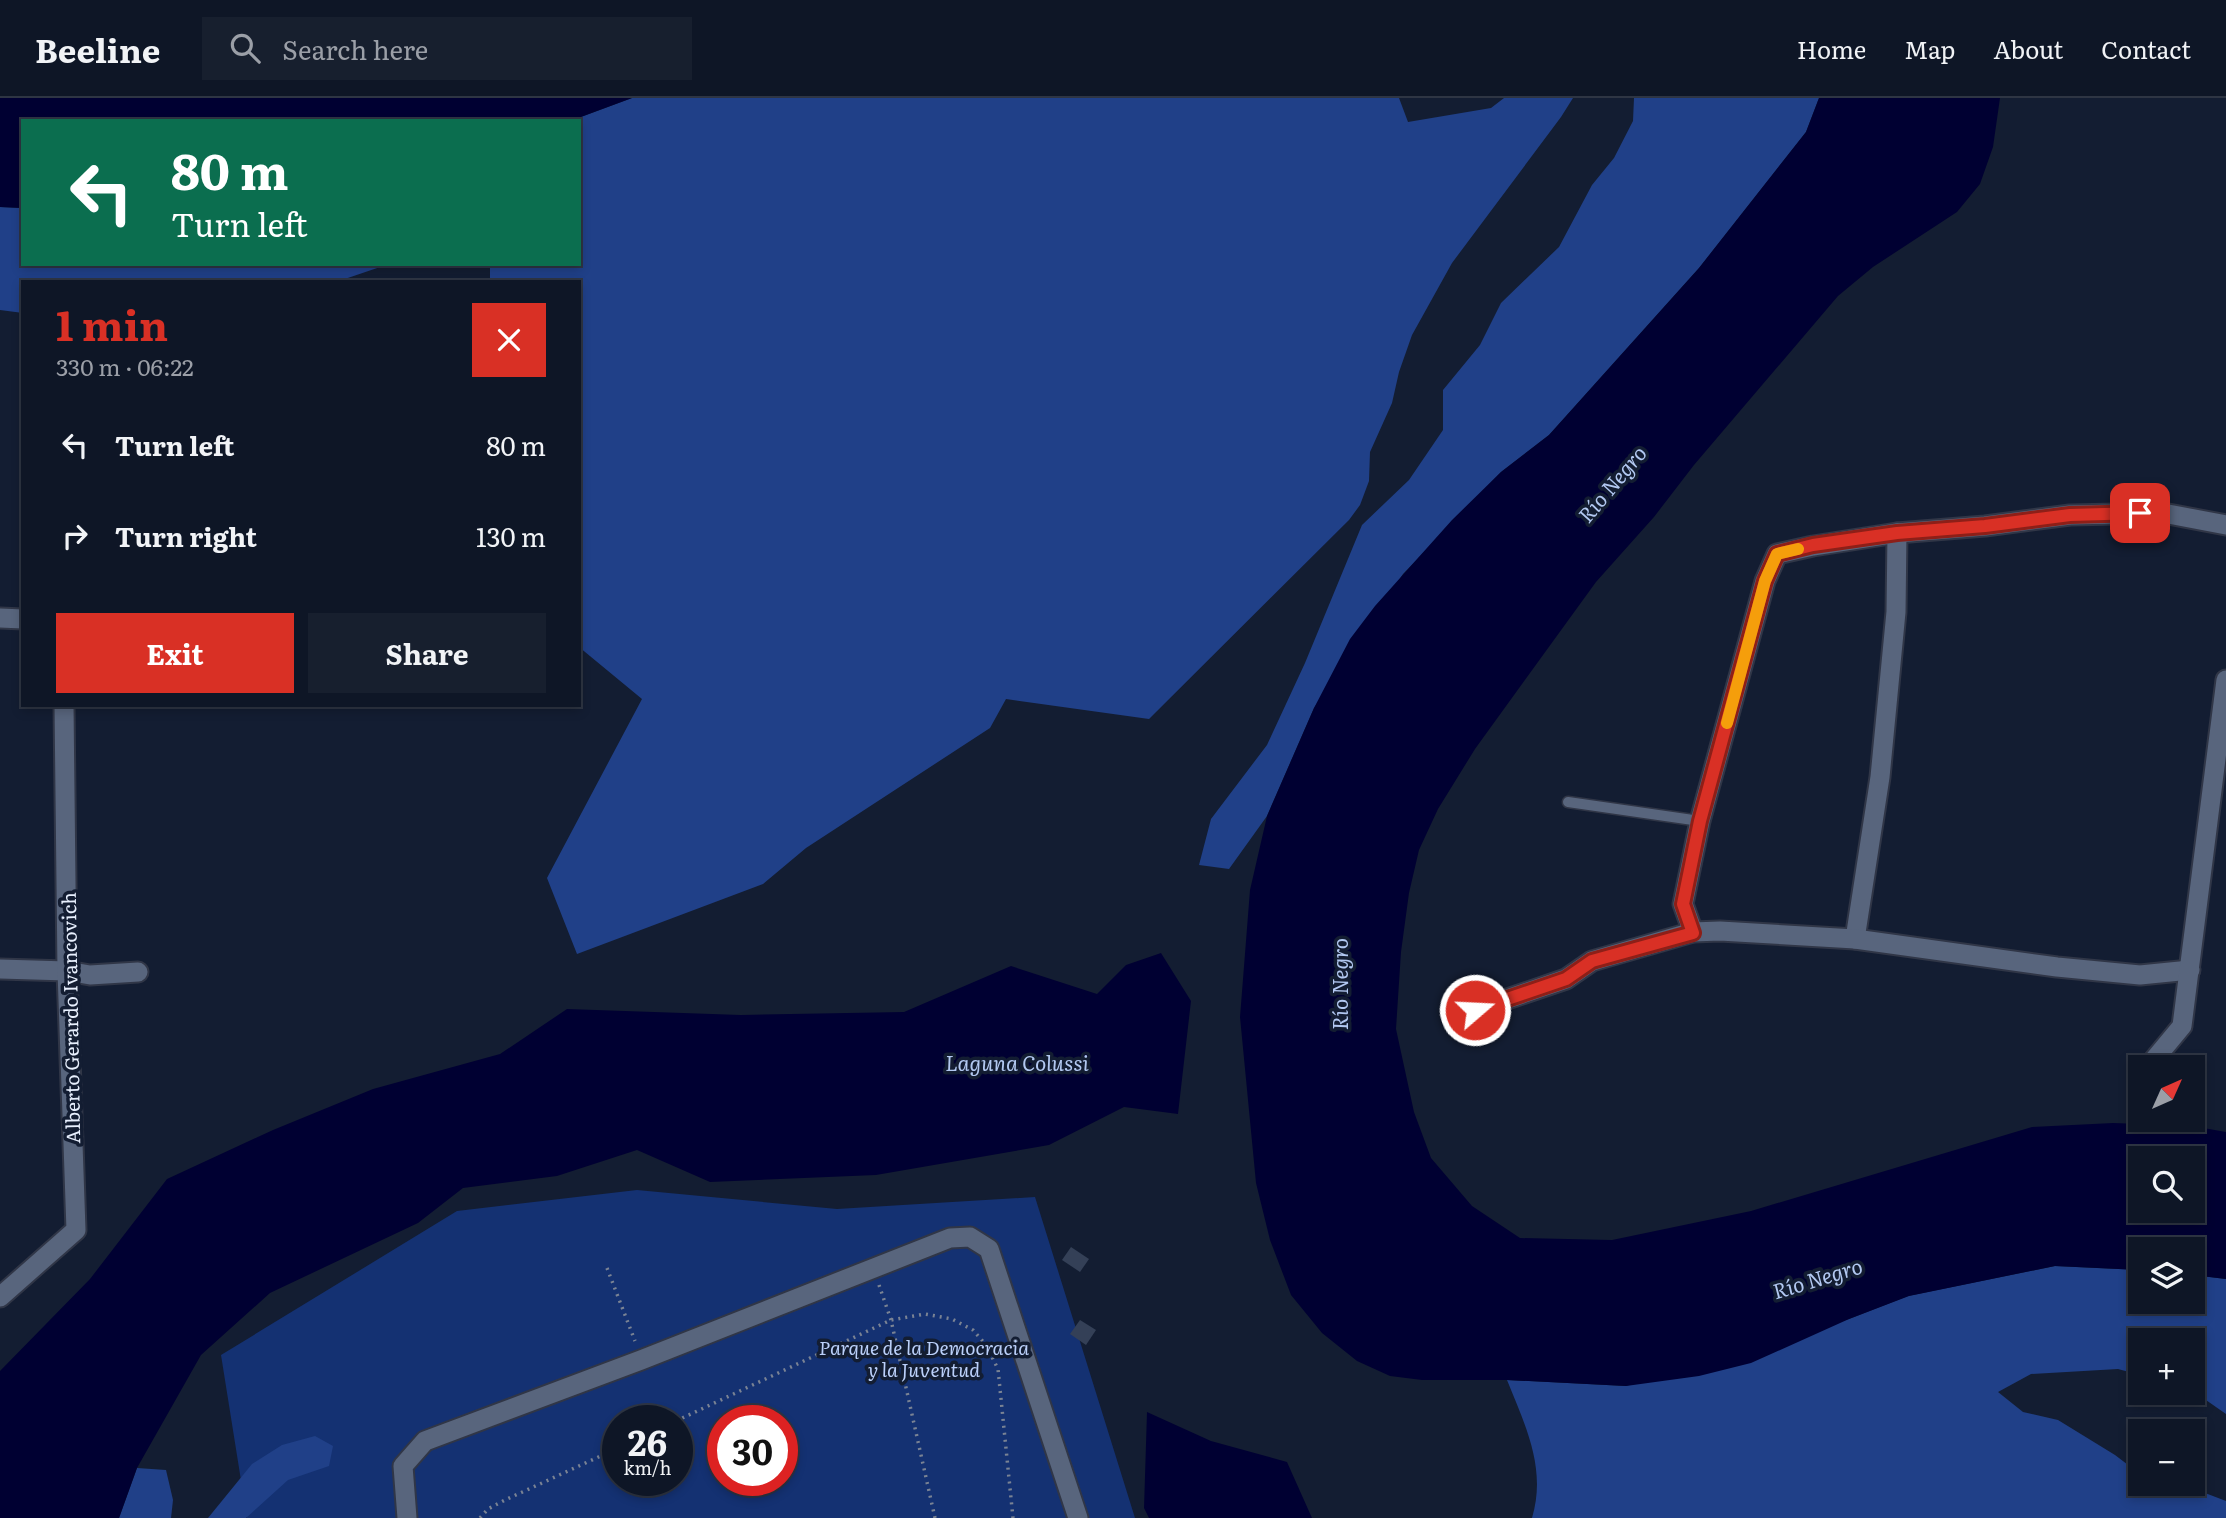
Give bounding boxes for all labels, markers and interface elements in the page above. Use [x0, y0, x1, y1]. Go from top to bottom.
search box [202, 17, 692, 80]
text: Beeline [35, 24, 160, 73]
icon: search [226, 29, 264, 67]
text: Search here [282, 29, 428, 68]
text: Home [1797, 31, 1866, 66]
text: Map [1904, 31, 1955, 66]
text: About [1993, 31, 2063, 66]
text: Contact [2101, 31, 2191, 66]
text: 80 m [171, 132, 289, 205]
icon: left [56, 147, 147, 238]
text: Turn left [171, 199, 308, 247]
text: 1 min [56, 292, 168, 354]
button: close [472, 303, 546, 377]
text: 330 m · 06:22 [56, 349, 194, 383]
text: Turn left [115, 425, 234, 464]
text: 80 m [486, 425, 546, 464]
icon: left [56, 426, 94, 464]
water label: Río Negro [1569, 438, 1653, 528]
pin [2110, 483, 2170, 543]
icon: arrive [2121, 494, 2159, 532]
text: Turn right [115, 516, 257, 555]
text: 130 m [476, 516, 546, 555]
icon: right [56, 517, 94, 555]
button: Exit [56, 613, 294, 693]
button: Share [308, 613, 546, 693]
street label: Alberto Gerardo Ivancovich [54, 892, 86, 1144]
water label: Río Negro [1323, 938, 1354, 1030]
position arrow [1438, 973, 1512, 1047]
water label: Laguna Colussi [945, 1046, 1089, 1077]
north arrow [2128, 1055, 2205, 1132]
map controls [2128, 1055, 2205, 1496]
button: search [2128, 1146, 2205, 1223]
button: layers [2128, 1237, 2205, 1314]
water label: Río Negro [1768, 1249, 1866, 1305]
button: + [2128, 1328, 2205, 1405]
park label: Parque de la Democracia y la Juventud [819, 1333, 1029, 1383]
speed limit sign: 30 [707, 1405, 798, 1496]
text: 26 [628, 1415, 667, 1467]
button: − [2128, 1419, 2205, 1496]
text: km/h [624, 1454, 671, 1481]

